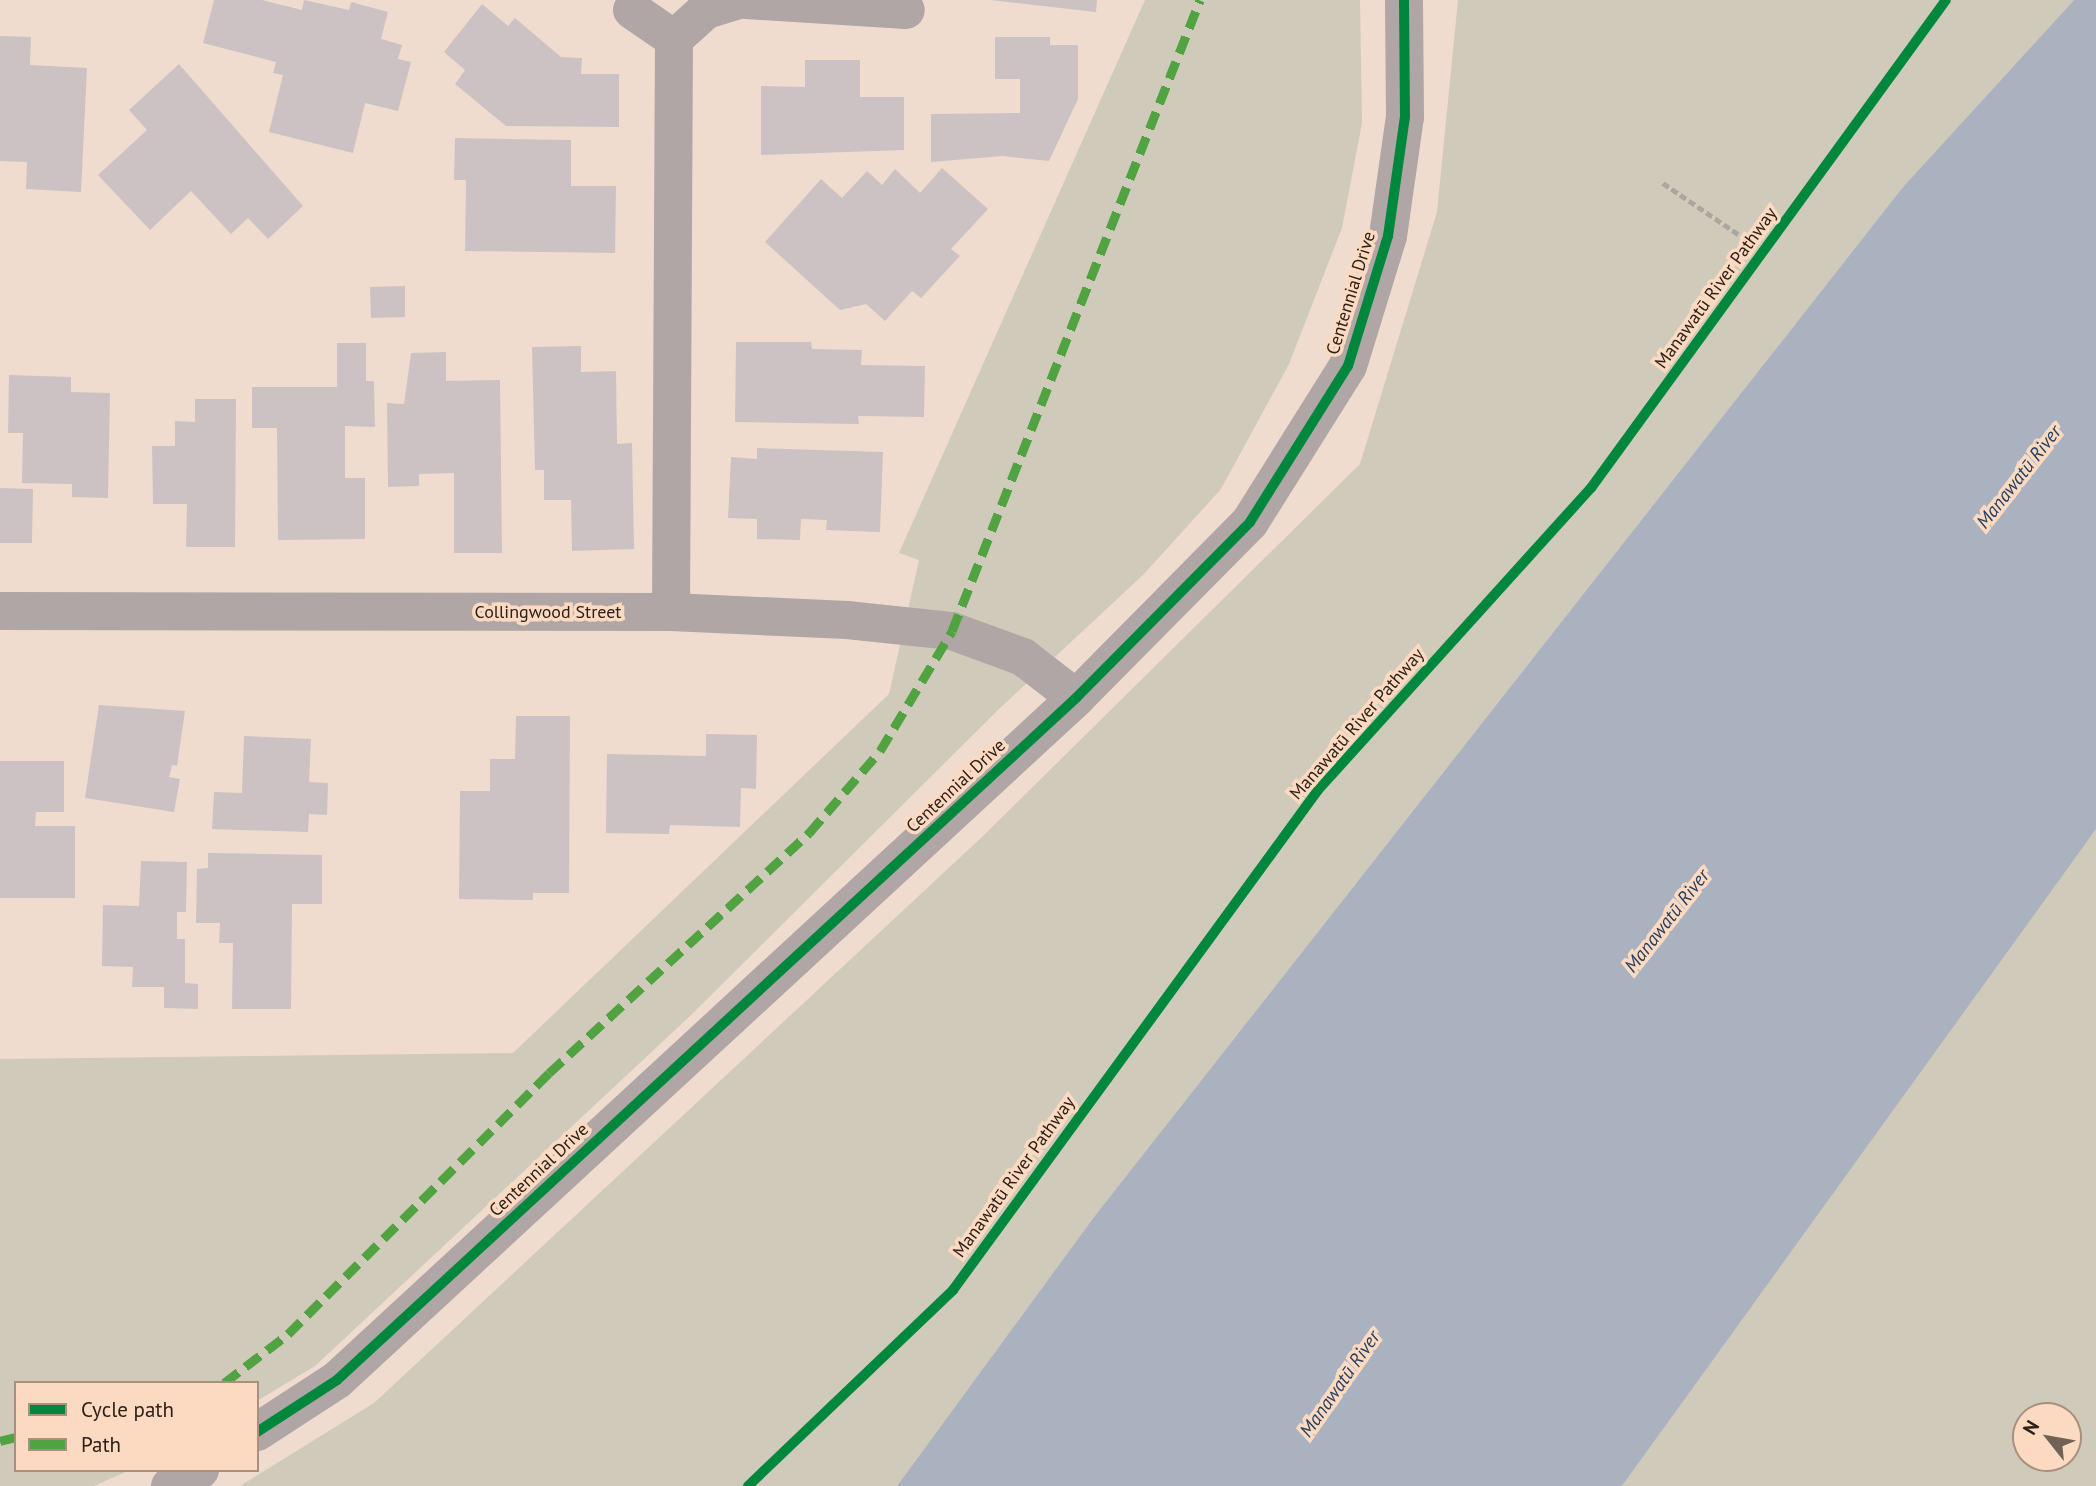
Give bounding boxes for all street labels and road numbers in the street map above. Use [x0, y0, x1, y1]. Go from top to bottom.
street label: Manawatū River Pathway [1650, 203, 1782, 373]
street label: Centennial Drive [1322, 229, 1380, 357]
street label: Collingwood Street [475, 601, 621, 623]
street label: Manawatū River Pathway [1285, 644, 1429, 804]
street label: Centennial Drive [902, 735, 1010, 837]
street label: Manawatū River Pathway [948, 1092, 1080, 1262]
street label: Centennial Drive [485, 1119, 593, 1221]

